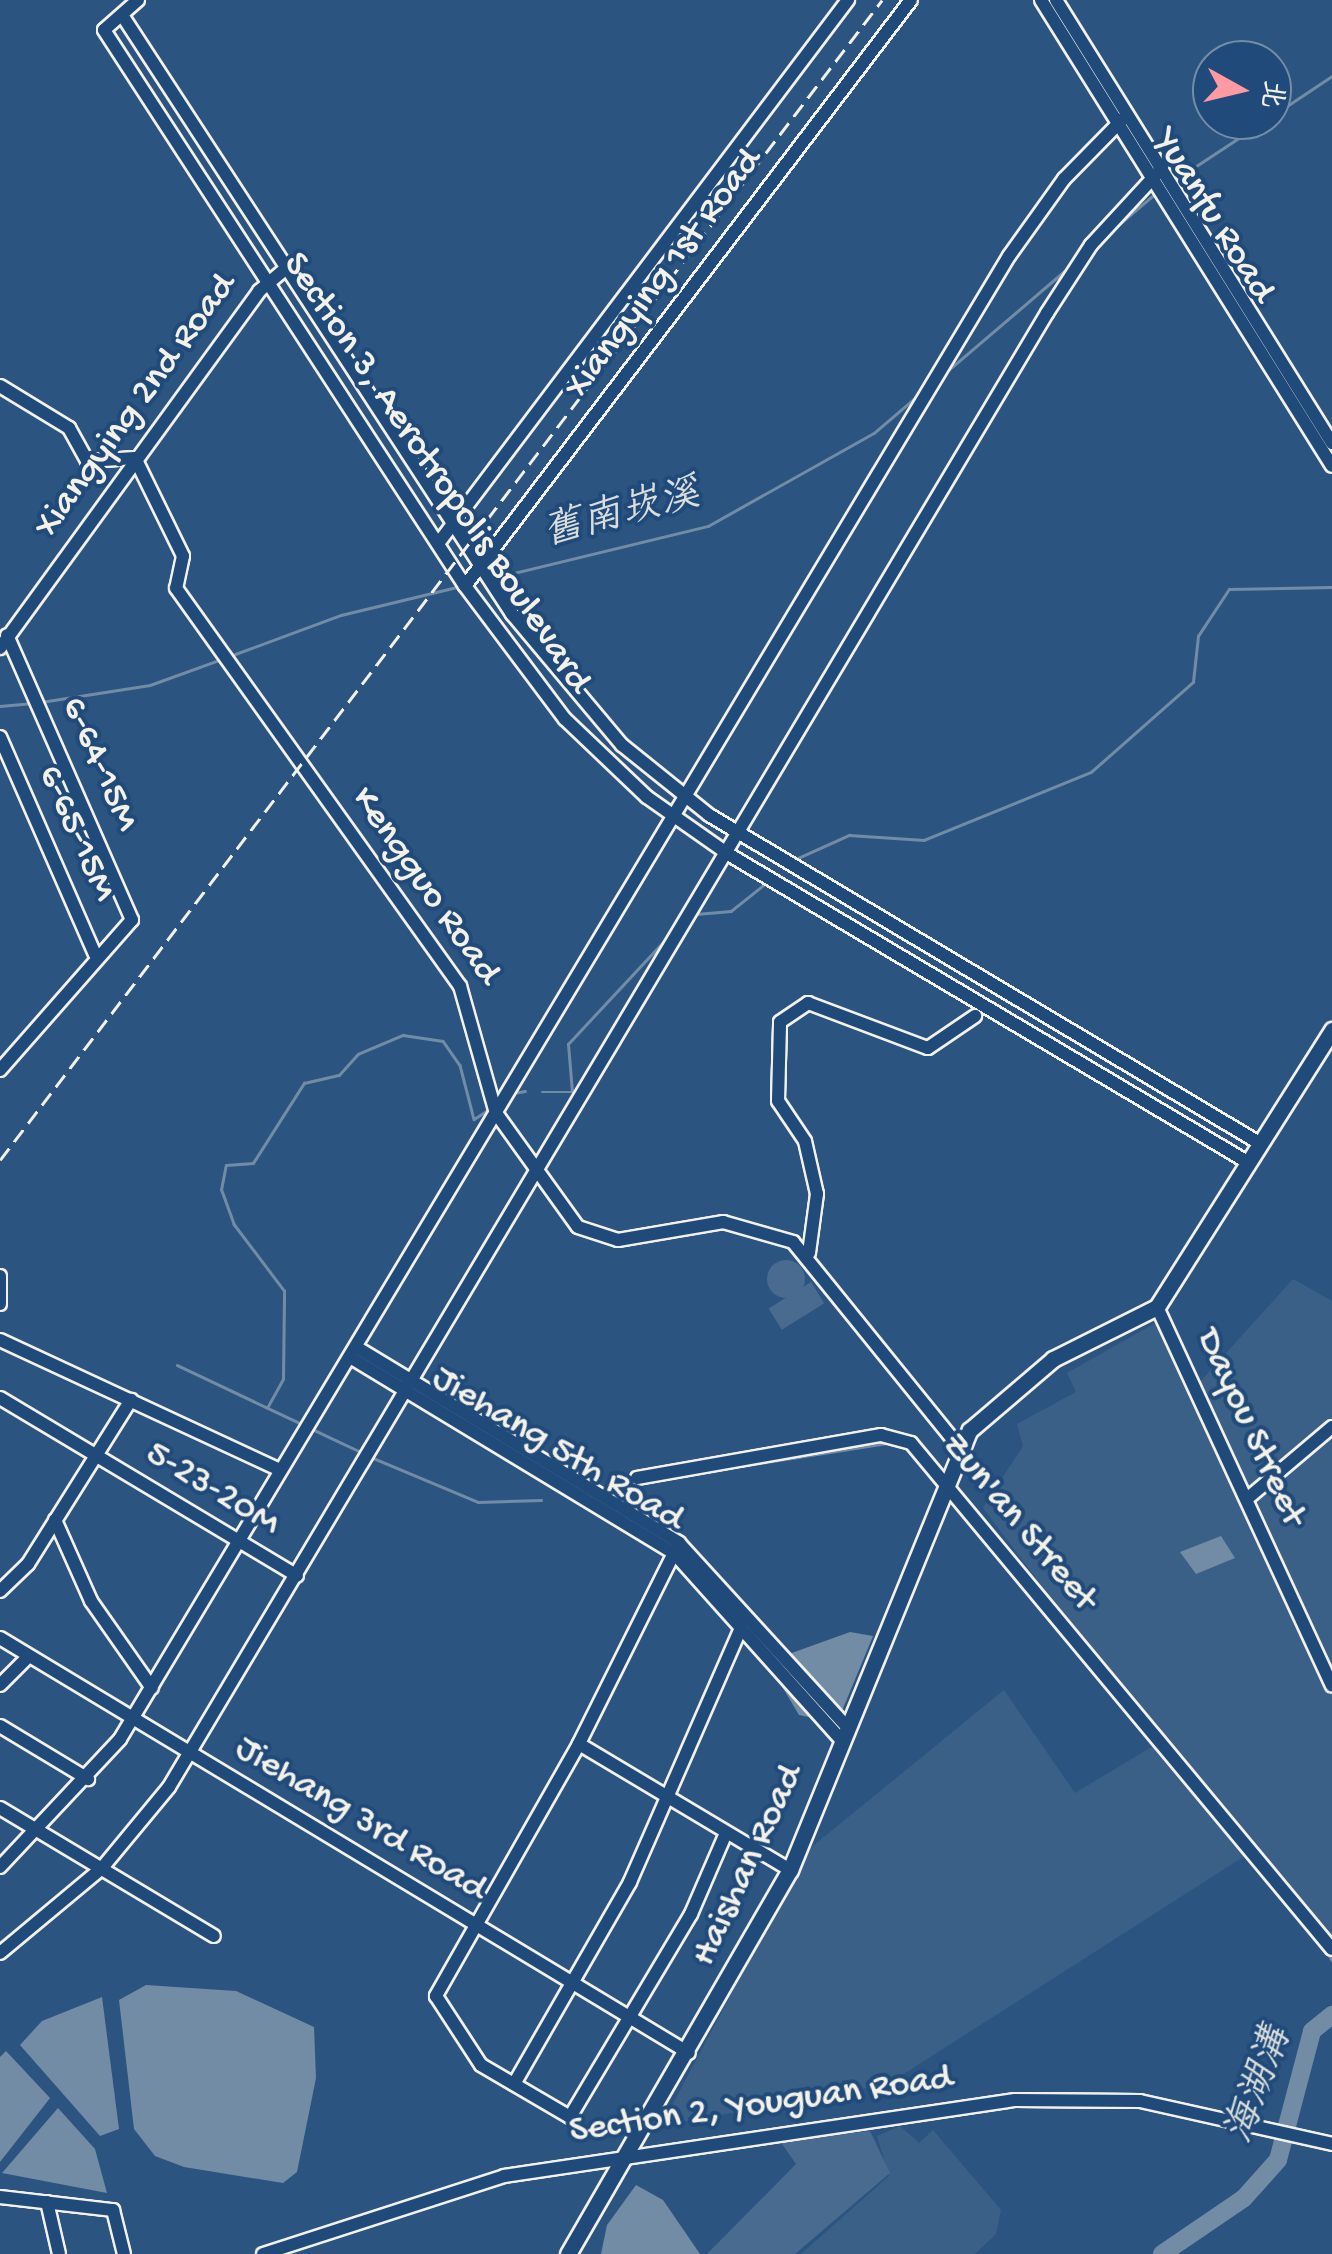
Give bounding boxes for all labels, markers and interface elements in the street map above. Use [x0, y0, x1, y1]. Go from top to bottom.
north arrow [1192, 40, 1292, 140]
text: 北 [1252, 78, 1289, 110]
street label: Yuanfu Road [1141, 122, 1283, 312]
street label: Xiangying 1st Road [556, 141, 774, 409]
street label: Section 3, Aerotropolis Boulevard [270, 245, 600, 703]
street label: Xiangying 2nd Road [26, 266, 248, 548]
water label: 舊南崁溪 [539, 472, 705, 560]
street label: 6-64-15M [48, 691, 148, 839]
street label: 6-65-15M [25, 759, 125, 909]
street label: Kengguo Road [339, 779, 509, 995]
street label: Dayou Street [1183, 1322, 1315, 1534]
street label: Jiehang 5th Road [423, 1357, 691, 1543]
street label: Zun'an Street [930, 1424, 1106, 1622]
street label: 5-23-20M [136, 1432, 288, 1548]
street label: Jiehang 3rd Road [226, 1727, 494, 1913]
street label: Haishan Road [683, 1758, 815, 1974]
water label: 海湖溝 [1218, 2021, 1304, 2151]
street label: Section 2, Youguan Road [567, 2057, 955, 2155]

